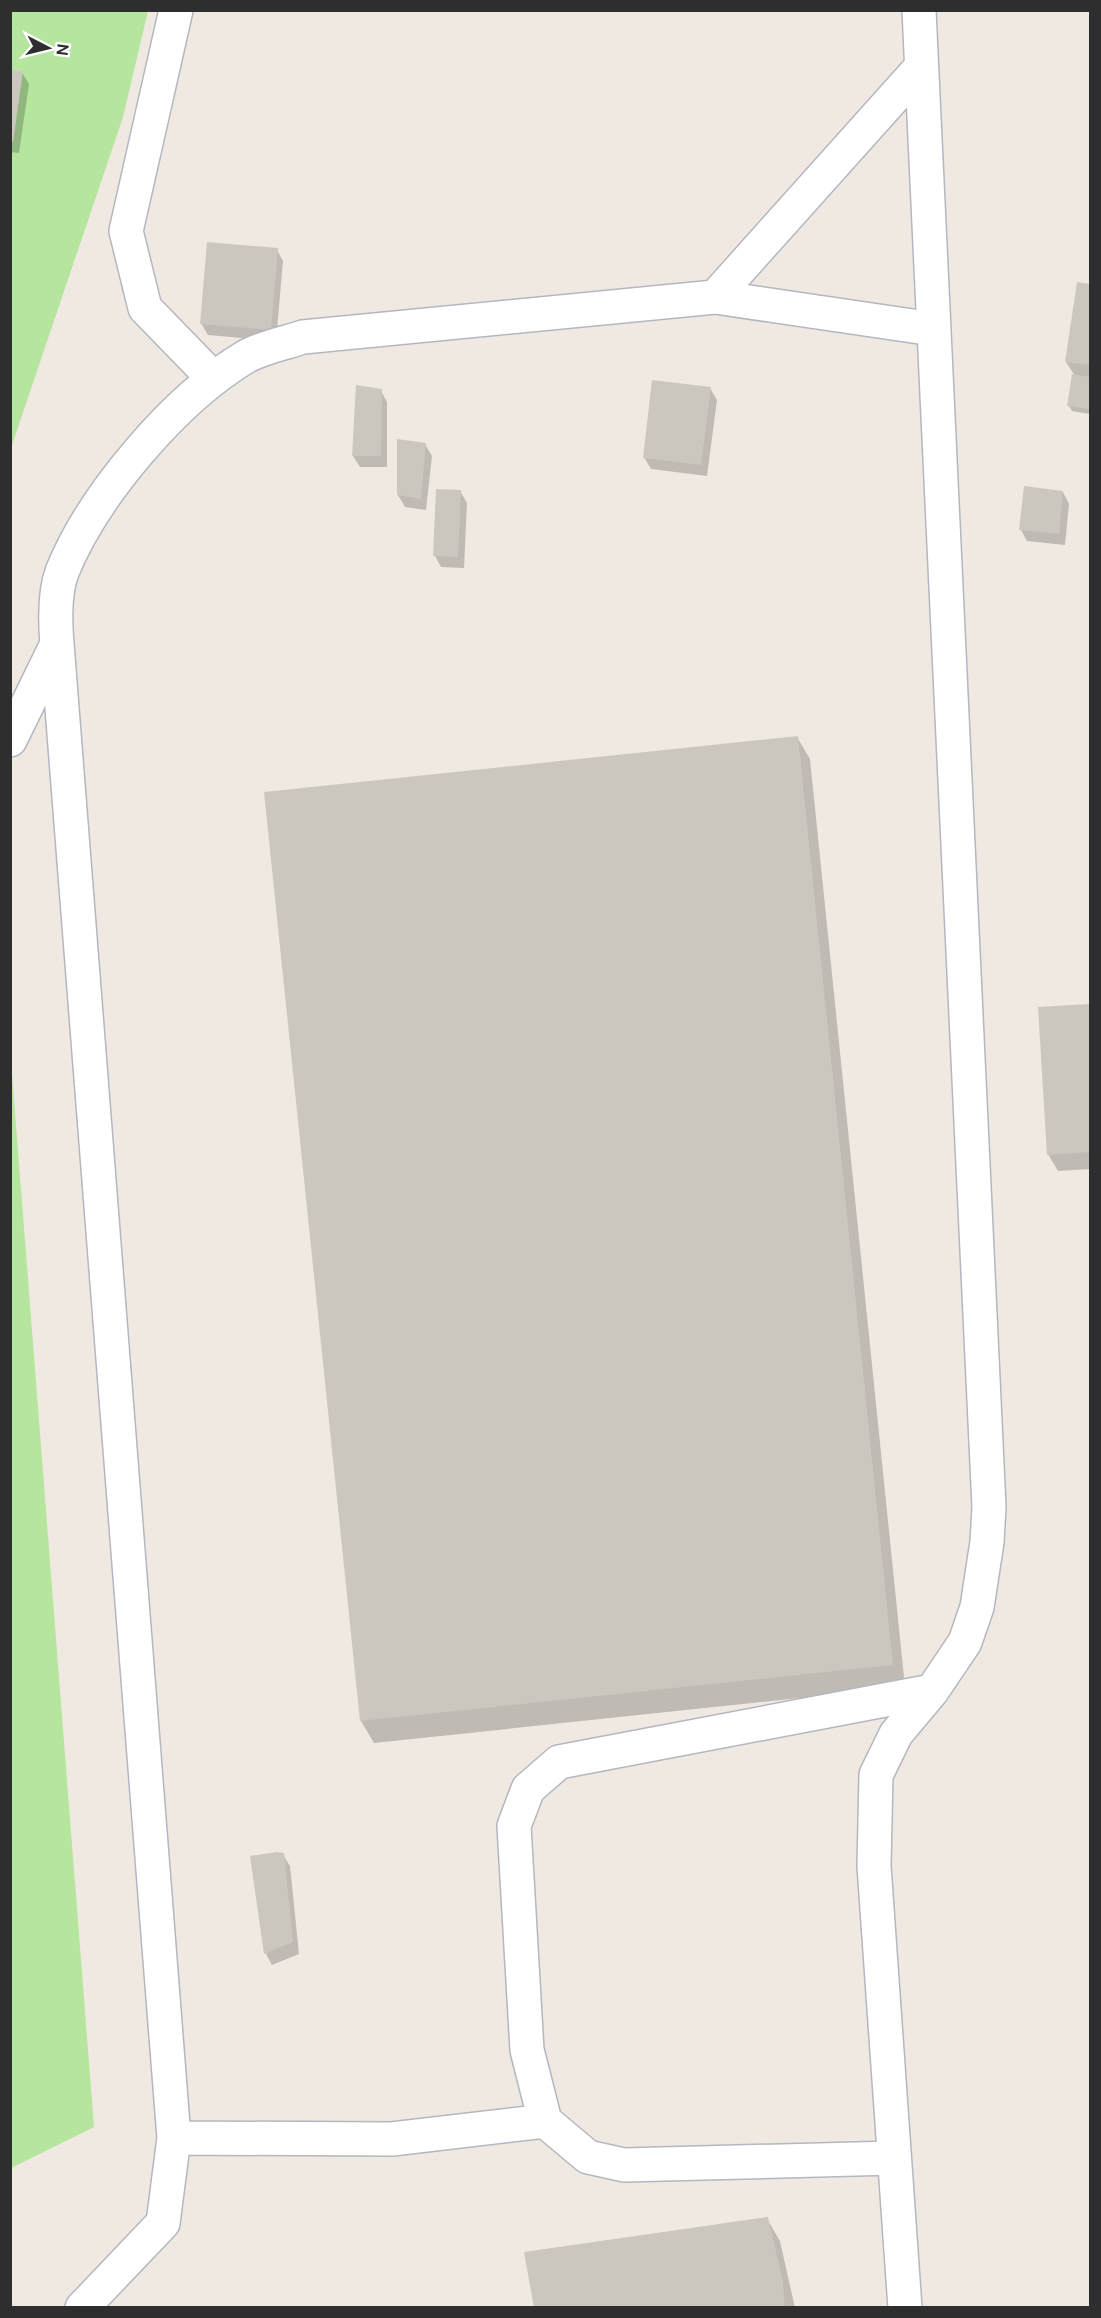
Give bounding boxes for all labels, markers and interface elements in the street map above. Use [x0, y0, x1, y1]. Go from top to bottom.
north arrow [18, 18, 78, 78]
text: N [51, 43, 74, 57]

